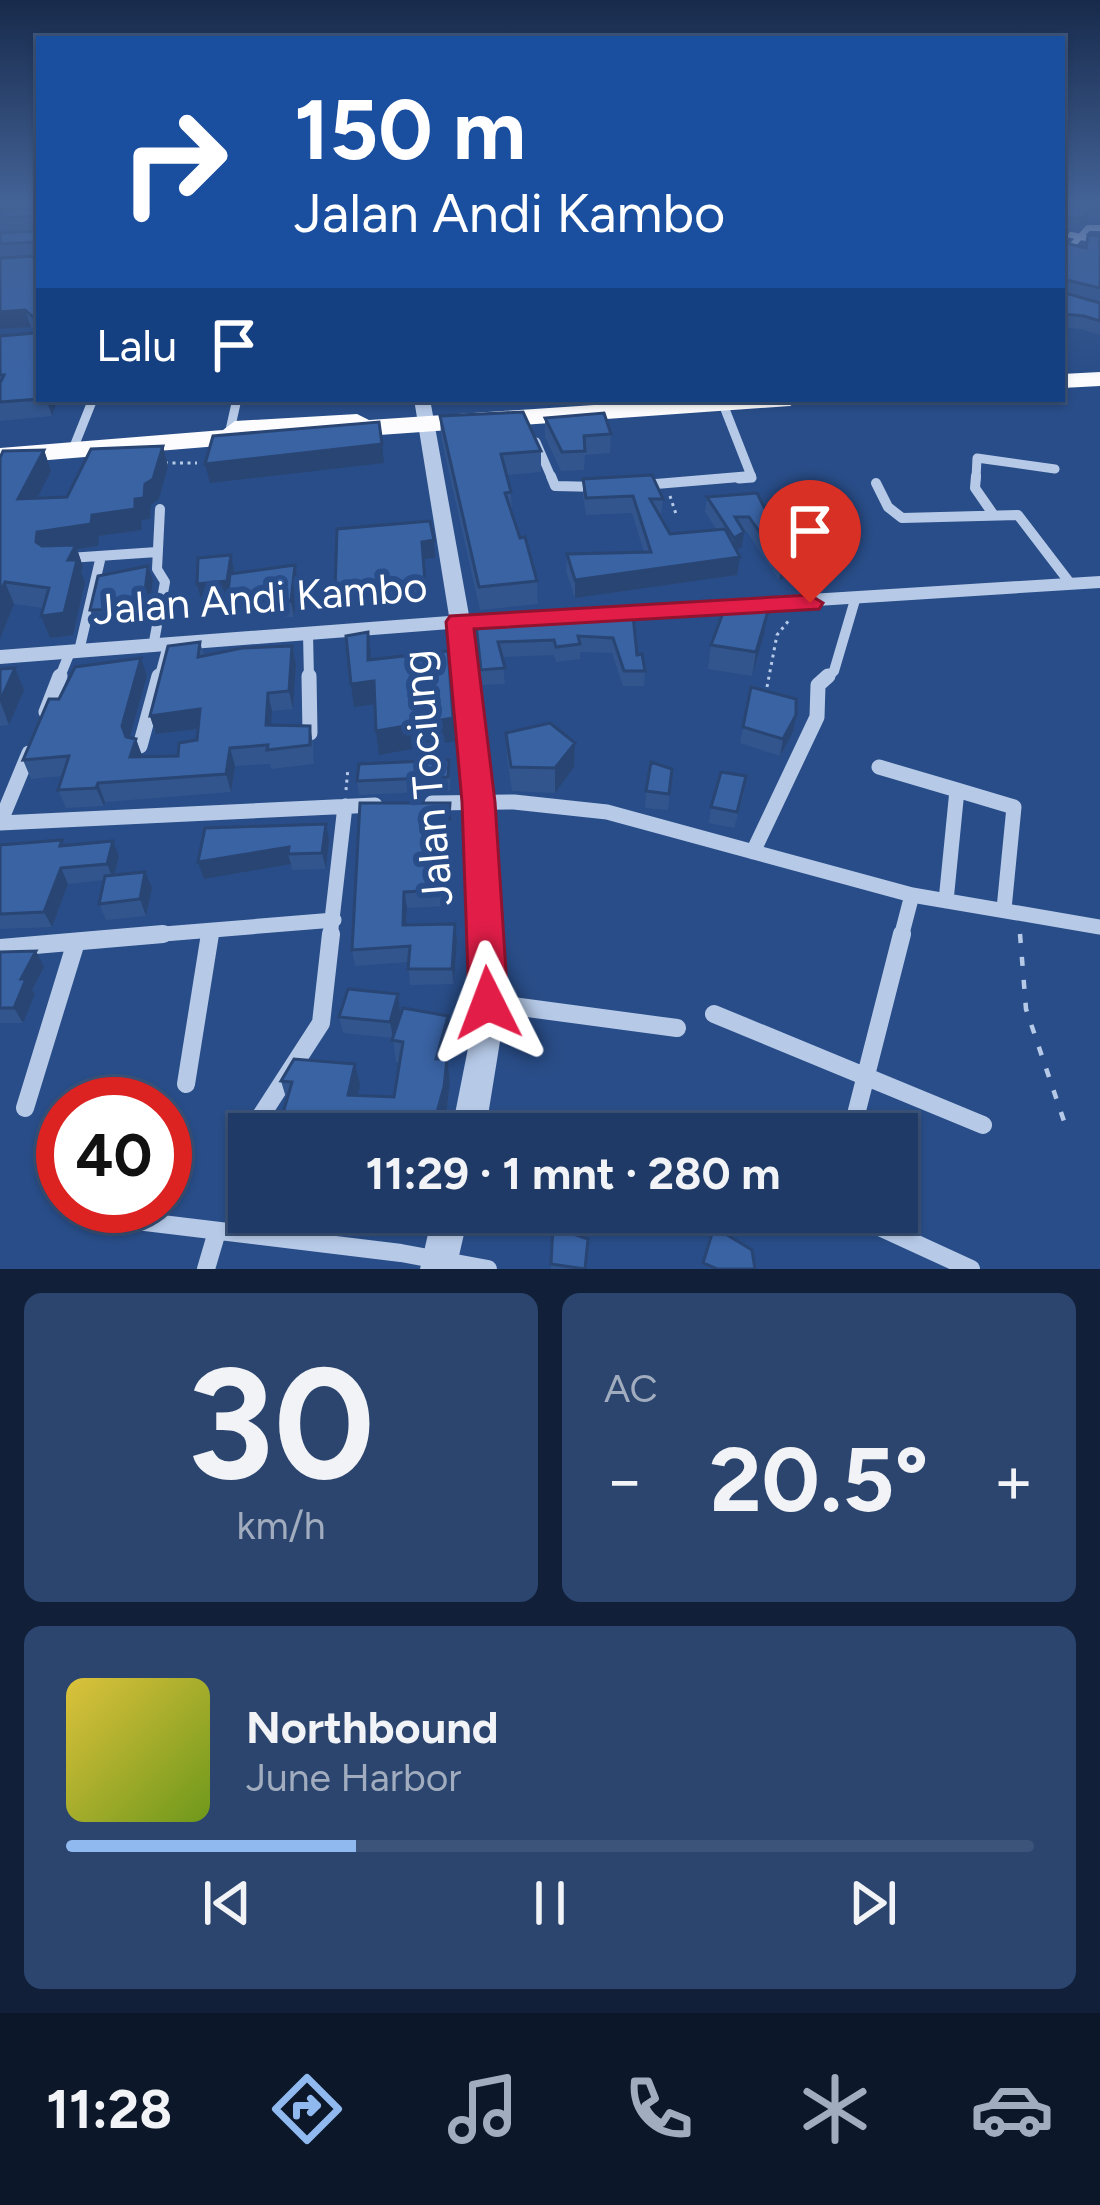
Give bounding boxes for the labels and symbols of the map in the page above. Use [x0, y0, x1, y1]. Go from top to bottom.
pin [759, 480, 861, 603]
street label: Jalan Andi Kambo [91, 561, 429, 635]
street label: Jalan Tociung [390, 648, 464, 908]
position arrow [425, 940, 551, 1066]
speed limit sign: 40 [36, 1077, 192, 1233]

